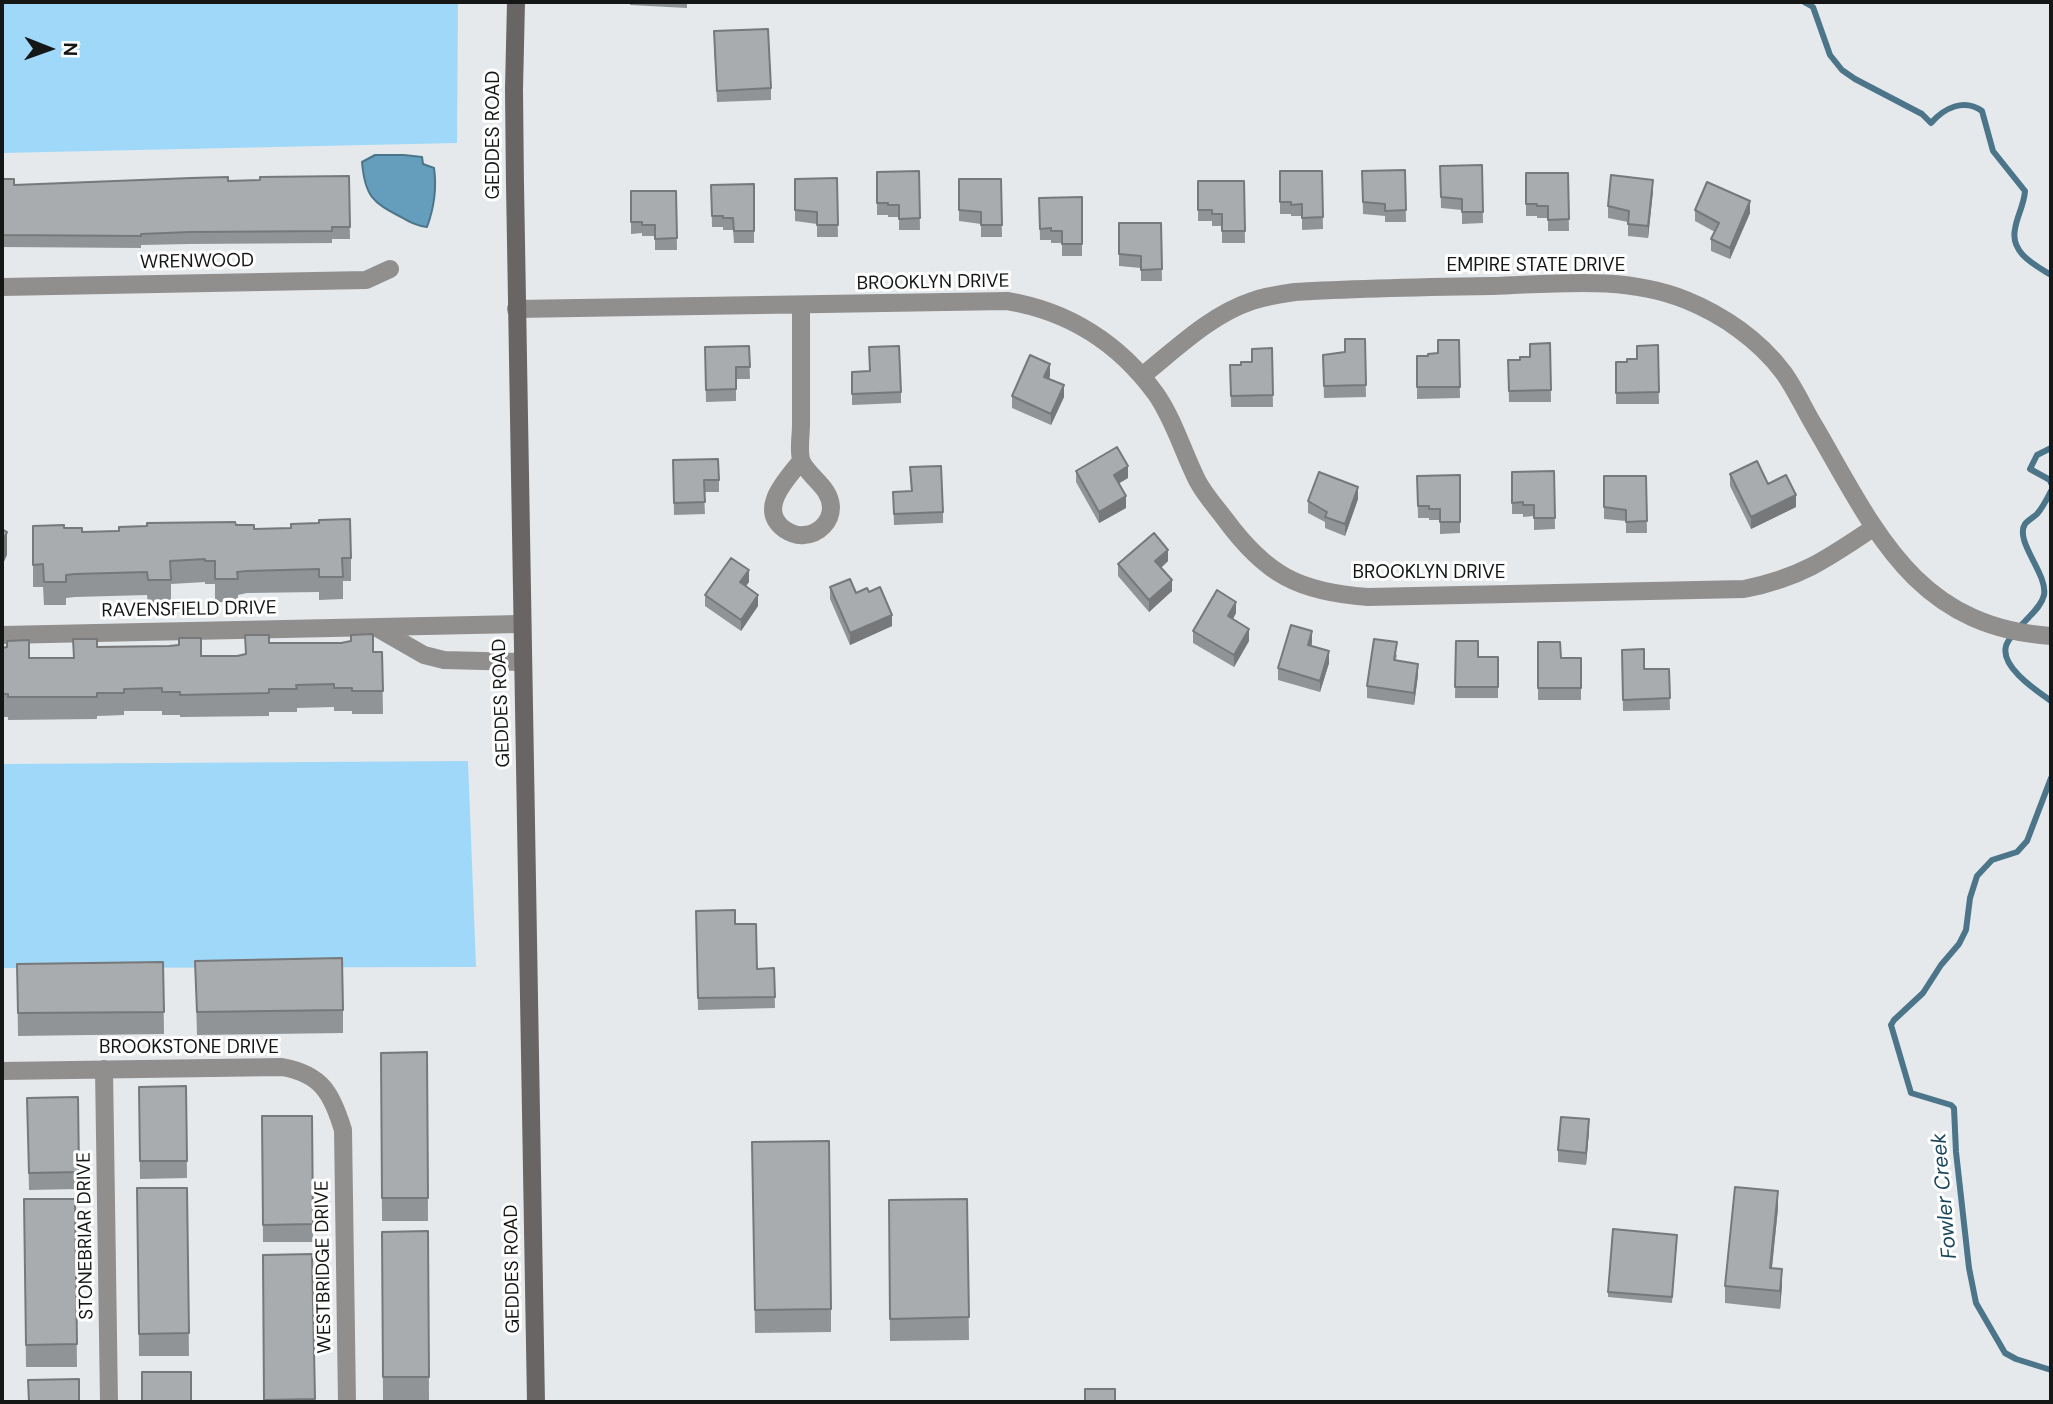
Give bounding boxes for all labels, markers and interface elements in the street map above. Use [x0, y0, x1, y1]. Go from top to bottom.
north arrow [14, 14, 84, 84]
text: N [58, 42, 83, 57]
street label: GEDDES ROAD [483, 71, 505, 199]
street label: WRENWOOD [140, 250, 254, 274]
street label: EMPIRE STATE DRIVE [1447, 255, 1625, 277]
street label: BROOKLYN DRIVE [856, 270, 1010, 296]
street label: BROOKLYN DRIVE [1353, 562, 1505, 584]
street label: RAVENSFIELD DRIVE [101, 597, 277, 623]
street label: GEDDES ROAD [488, 638, 516, 768]
street label: BROOKSTONE DRIVE [99, 1037, 279, 1059]
water label: Fowler Creek [1927, 1132, 1963, 1260]
street label: STONEBRIAR DRIVE [73, 1152, 99, 1320]
street label: WESTBRIDGE DRIVE [311, 1180, 337, 1354]
street label: GEDDES ROAD [500, 1204, 526, 1334]

